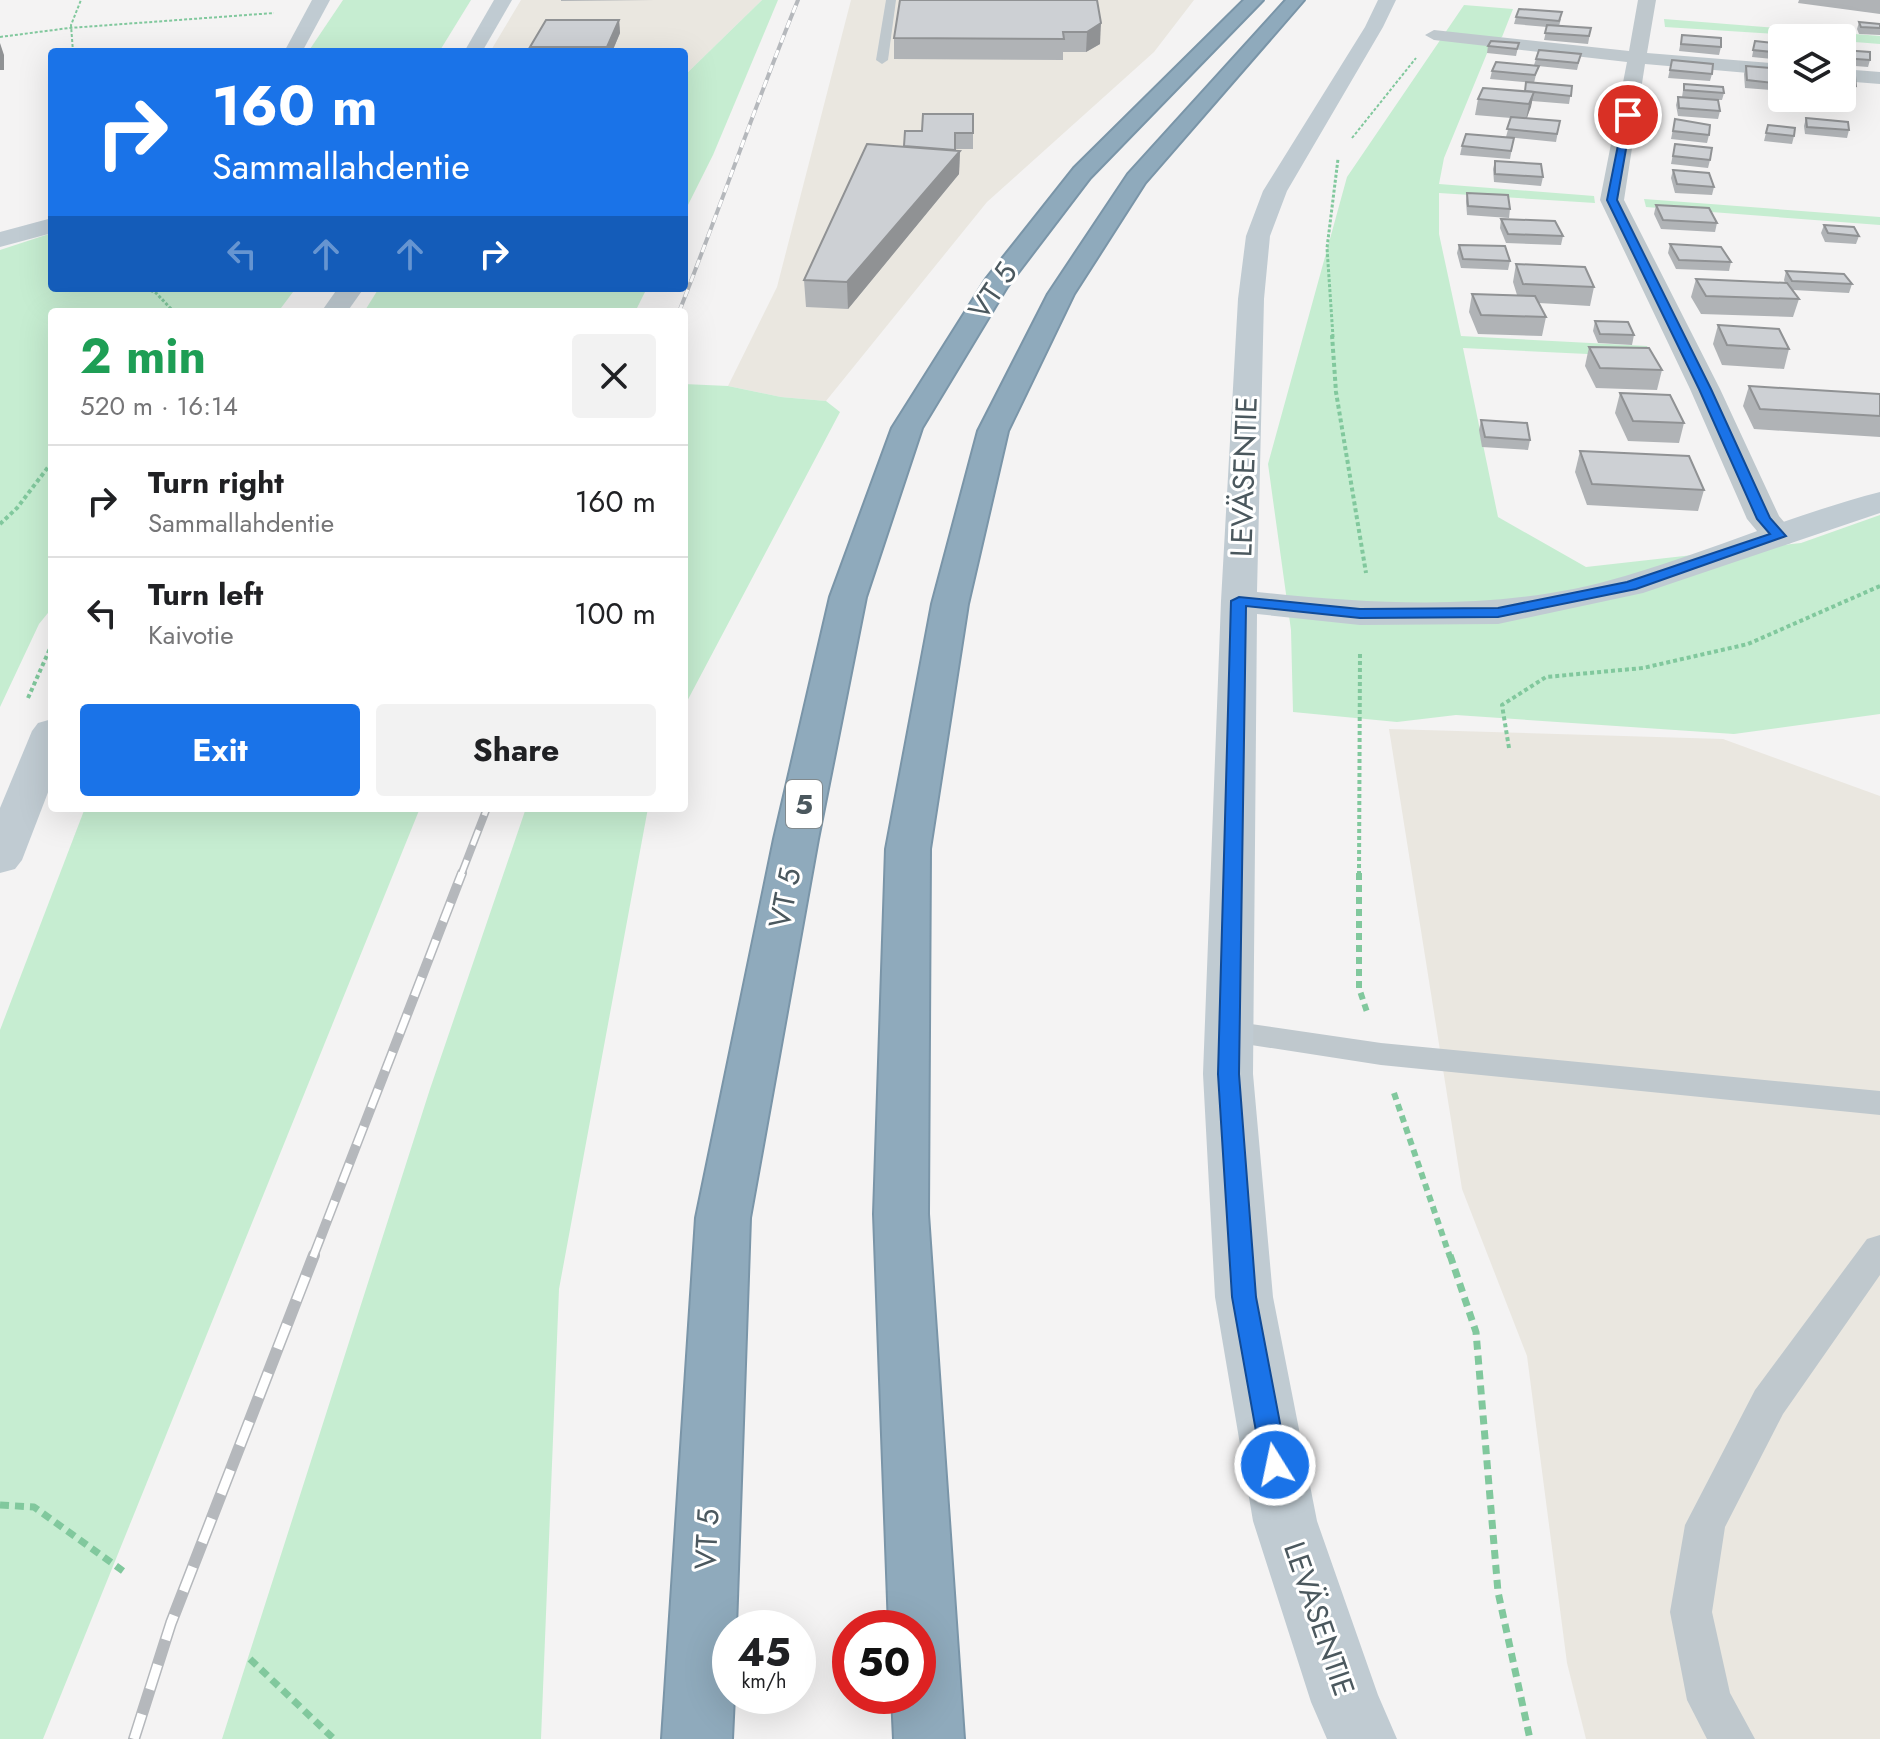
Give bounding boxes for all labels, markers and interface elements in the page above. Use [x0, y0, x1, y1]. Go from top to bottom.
map controls [1768, 24, 1856, 112]
button: layers [1768, 24, 1856, 112]
text: 160 m [212, 65, 378, 146]
icon: right [80, 80, 184, 184]
pin [1594, 81, 1662, 149]
icon: arrive [1606, 93, 1650, 137]
text: Sammallahdentie [212, 140, 470, 192]
icon: left [220, 232, 264, 276]
icon: ahead [304, 232, 348, 276]
icon: ahead [388, 232, 432, 276]
icon: right [472, 232, 516, 276]
street label: VT 5 [958, 253, 1027, 328]
text: 2 min [80, 322, 206, 391]
button: close [572, 334, 656, 418]
text: 520 m · 16:14 [80, 387, 238, 425]
street label: LEVÄSENTIE [1219, 396, 1268, 558]
text: Turn right [148, 461, 284, 504]
icon: right [80, 479, 124, 523]
text: 160 m [575, 480, 656, 523]
text: Sammallahdentie [148, 504, 334, 542]
text: Turn left [148, 573, 263, 616]
icon: left [80, 591, 124, 635]
text: 100 m [574, 592, 656, 635]
text: Kaivotie [148, 616, 234, 654]
button: Exit [80, 704, 360, 796]
button: Share [376, 704, 656, 796]
road number: 5 [786, 780, 822, 828]
street label: VT 5 [758, 864, 811, 932]
position arrow [1233, 1423, 1317, 1507]
street label: VT 5 [683, 1507, 730, 1570]
street label: LEVÄSENTIE [1273, 1536, 1366, 1702]
speed limit sign: 50 [832, 1610, 936, 1714]
text: 45 [737, 1623, 791, 1681]
text: km/h [741, 1667, 787, 1696]

